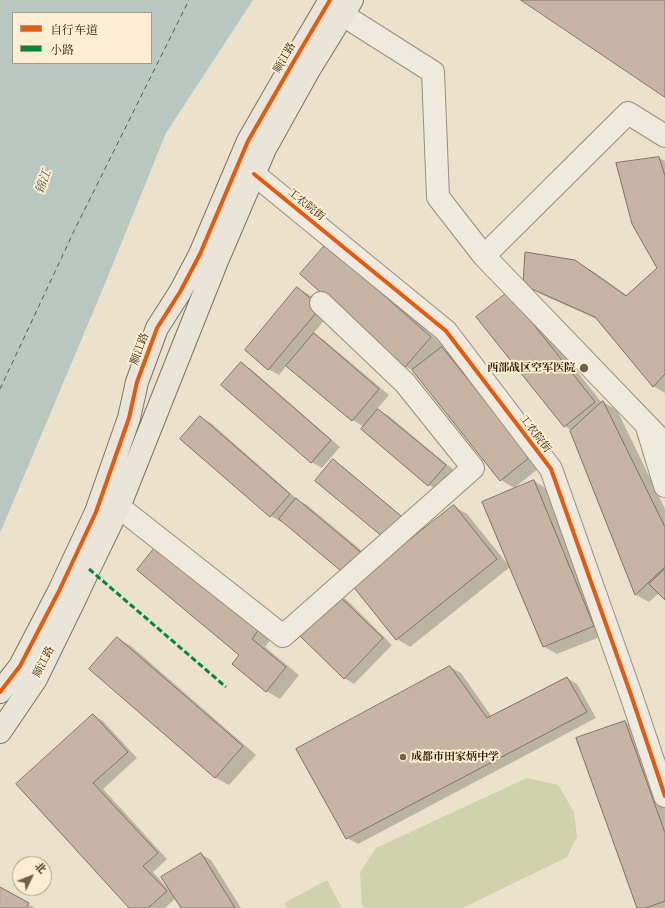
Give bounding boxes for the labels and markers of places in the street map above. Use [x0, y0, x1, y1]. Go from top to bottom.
place label: 西部战区空军医院 [487, 361, 575, 375]
marker: 西部战区空军医院 [578, 362, 590, 374]
place label: 成都市田家炳中学 [411, 750, 499, 764]
marker: 成都市田家炳中学 [398, 752, 408, 762]

